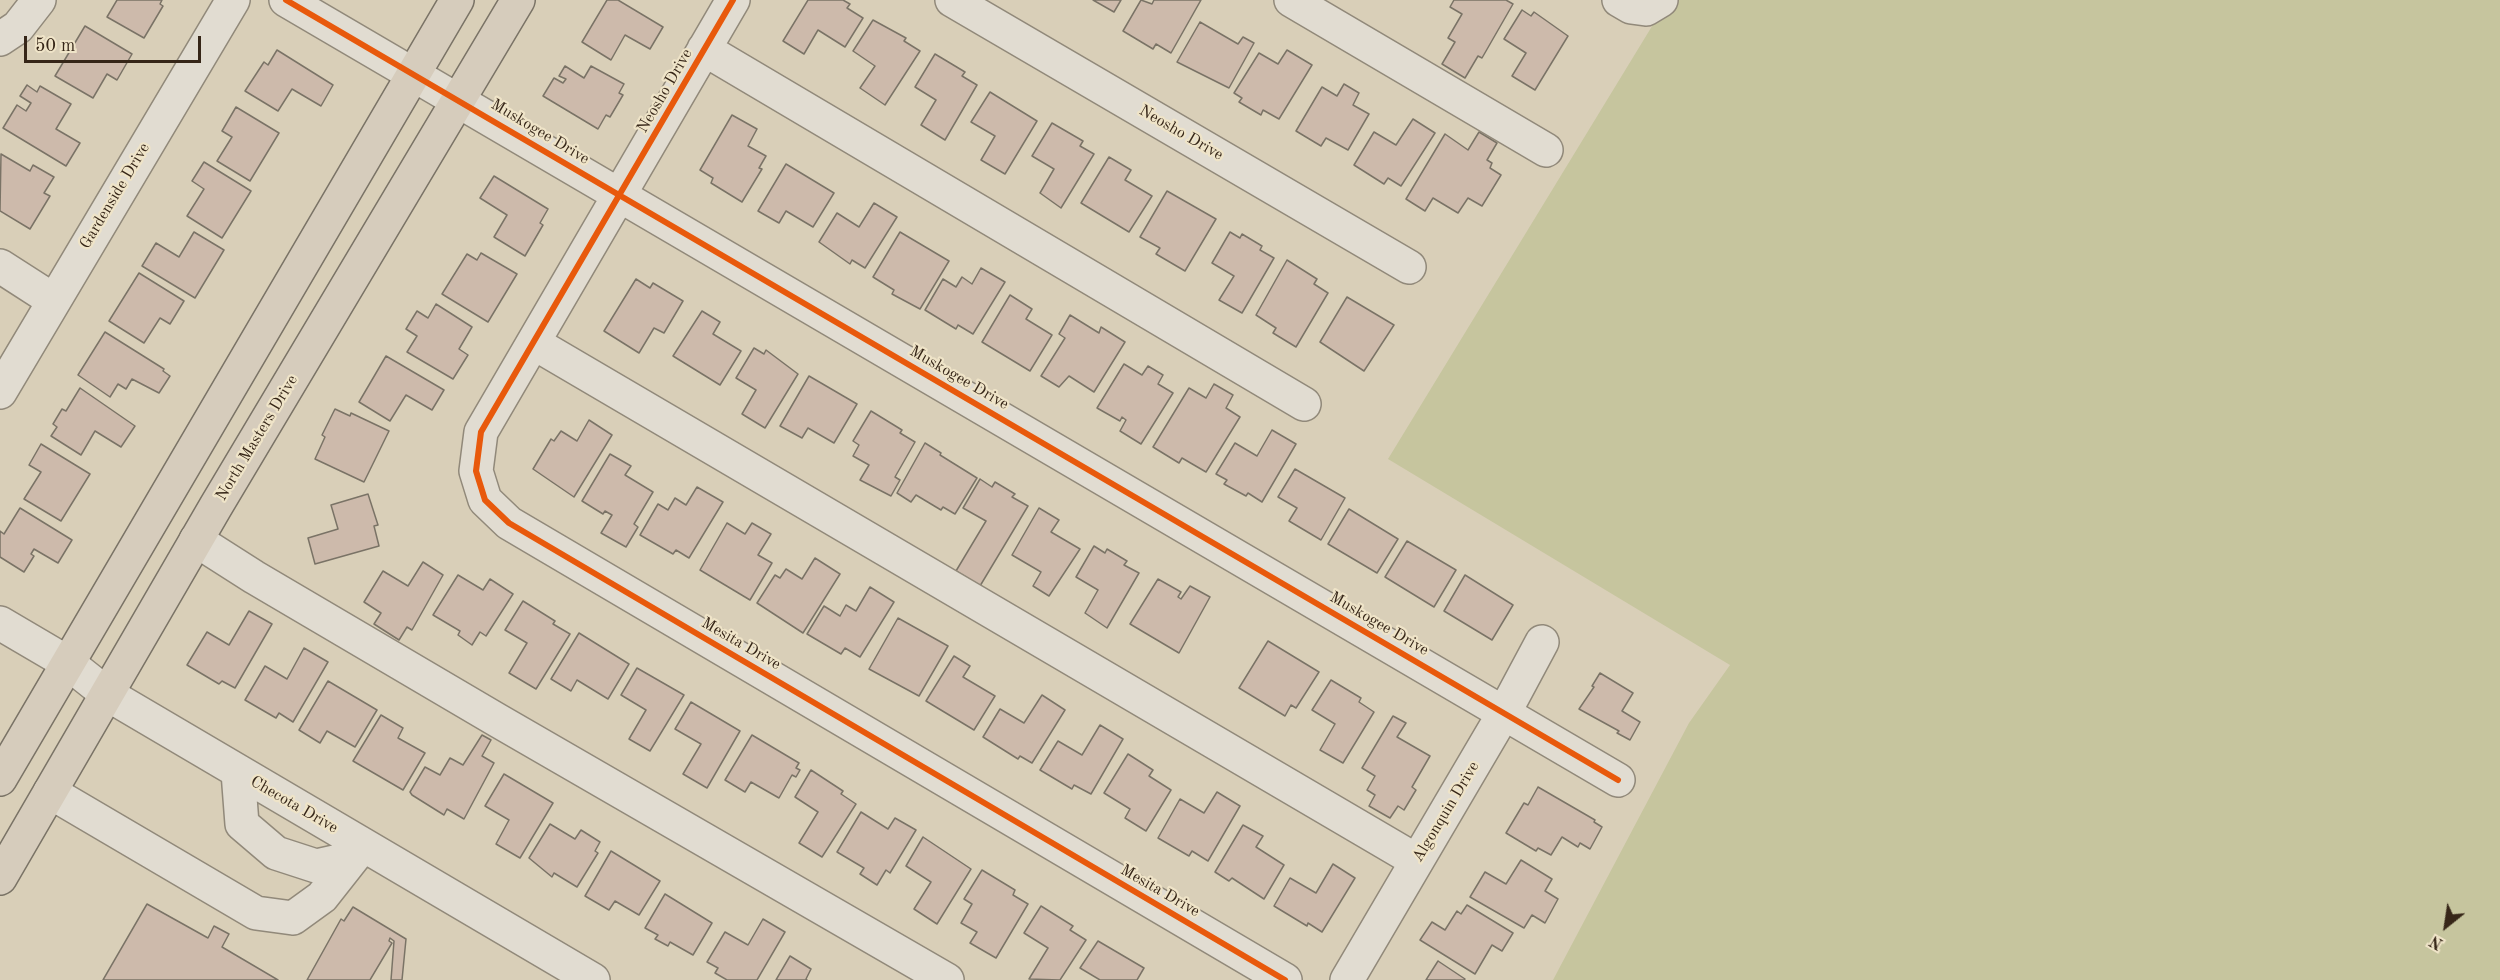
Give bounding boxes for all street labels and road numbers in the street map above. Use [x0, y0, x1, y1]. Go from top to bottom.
street label: Neosho Drive [633, 45, 697, 137]
street label: Muskogee Drive [487, 95, 593, 169]
street label: Neosho Drive [1135, 101, 1227, 165]
street label: Gardenside Drive [76, 140, 154, 252]
street label: Muskogee Drive [906, 342, 1012, 414]
street label: North Masters Drive [212, 372, 302, 504]
street label: Muskogee Drive [1326, 588, 1432, 660]
street label: Mesita Drive [698, 614, 784, 674]
street label: Algonquin Drive [1408, 758, 1484, 866]
street label: Checota Drive [247, 772, 341, 838]
street label: Mesita Drive [1117, 861, 1203, 921]

